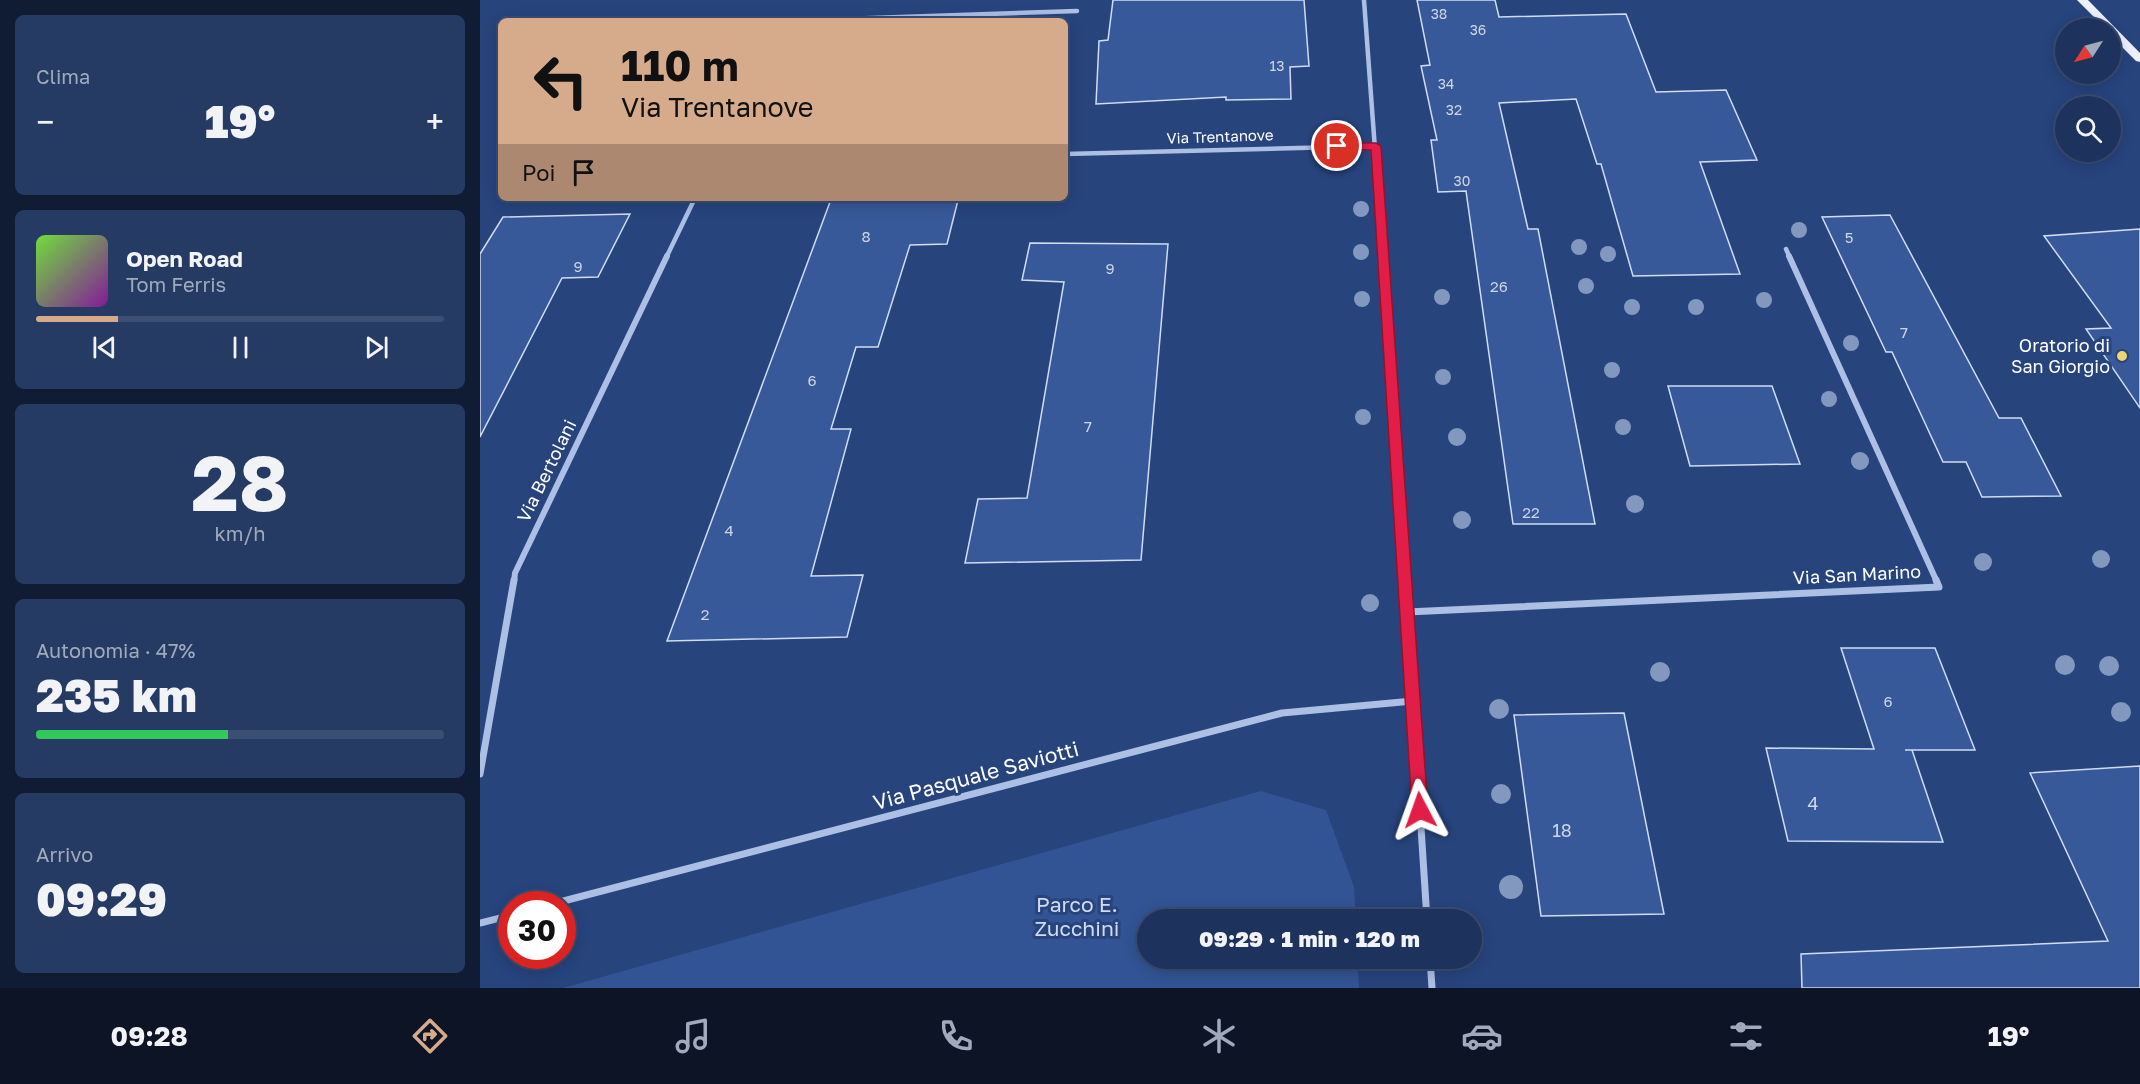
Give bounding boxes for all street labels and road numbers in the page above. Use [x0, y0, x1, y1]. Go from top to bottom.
street label: Via Trentanove [1166, 125, 1274, 147]
street label: Via Bertolani [512, 416, 580, 525]
street label: Via San Marino [1792, 560, 1922, 588]
street label: Via Pasquale Saviotti [870, 735, 1081, 815]

